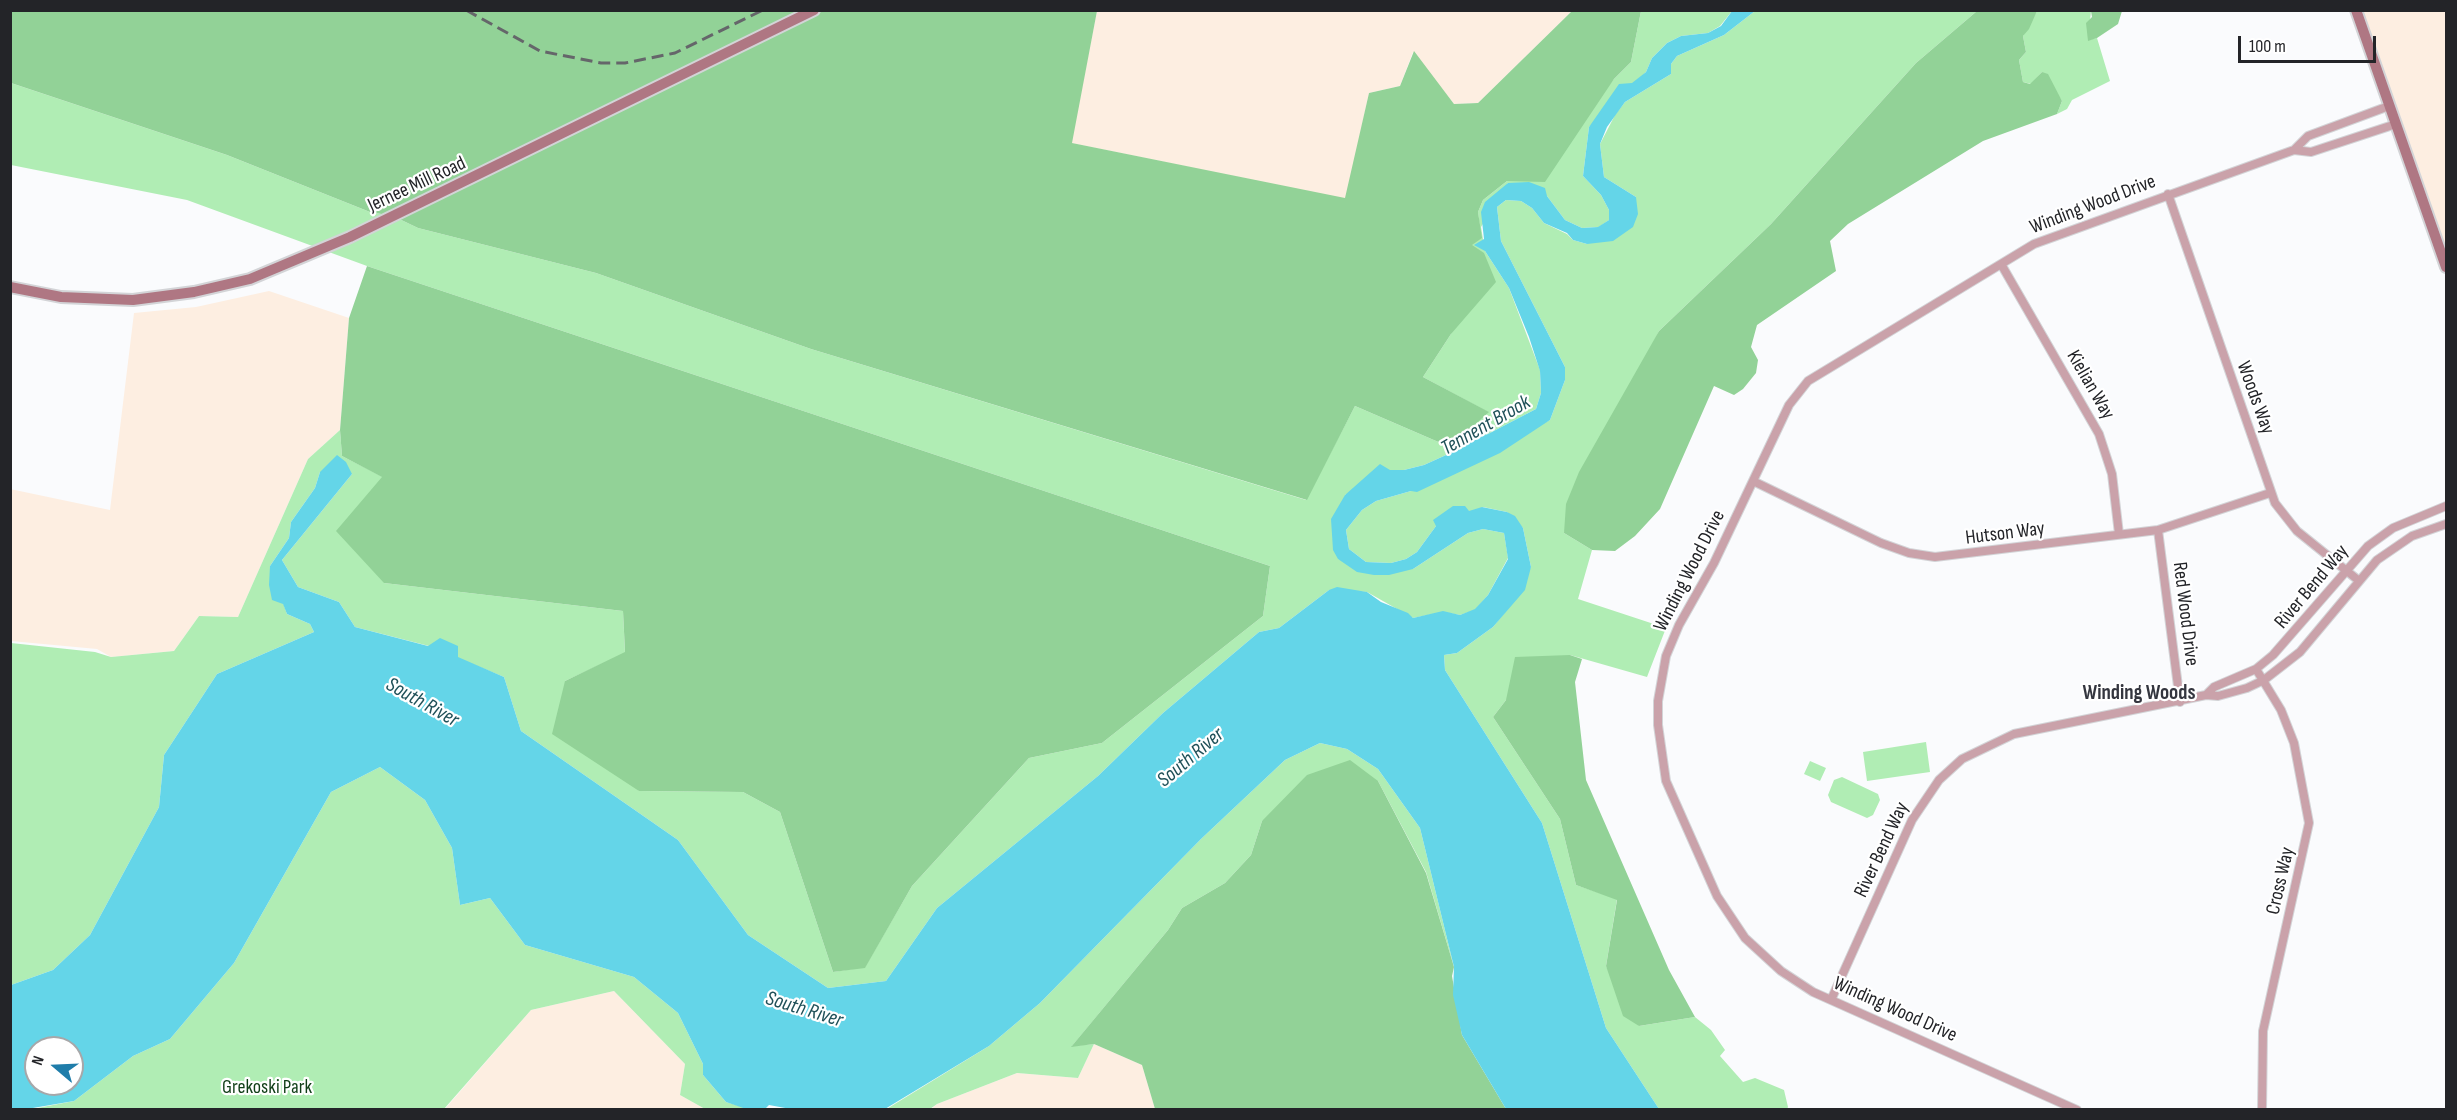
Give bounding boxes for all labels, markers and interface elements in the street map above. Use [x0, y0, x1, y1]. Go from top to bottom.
scale bar [2241, 24, 2379, 62]
text: 100 m [2249, 36, 2286, 57]
street label: Jernee Mill Road [364, 152, 470, 218]
street label: Winding Wood Drive [2027, 170, 2159, 240]
street label: Kielian Way [2061, 346, 2119, 424]
street label: Woods Way [2231, 358, 2279, 438]
water label: Tennent Brook [1437, 390, 1535, 462]
street label: Winding Wood Drive [1649, 506, 1731, 636]
street label: Hutson Way [1964, 517, 2046, 551]
street label: River Bend Way [2270, 540, 2354, 634]
street label: Red Wood Drive [2167, 561, 2203, 667]
water label: South River [381, 673, 463, 733]
district label: Winding Woods [2083, 681, 2195, 707]
water label: South River [1152, 723, 1230, 793]
street label: River Bend Way [1850, 799, 1914, 901]
street label: Cross Way [2262, 845, 2300, 917]
street label: Winding Wood Drive [1829, 972, 1961, 1048]
water label: South River [762, 986, 846, 1034]
north arrow [24, 1036, 84, 1096]
text: N [28, 1054, 49, 1068]
park label: Grekoski Park [222, 1076, 312, 1100]

